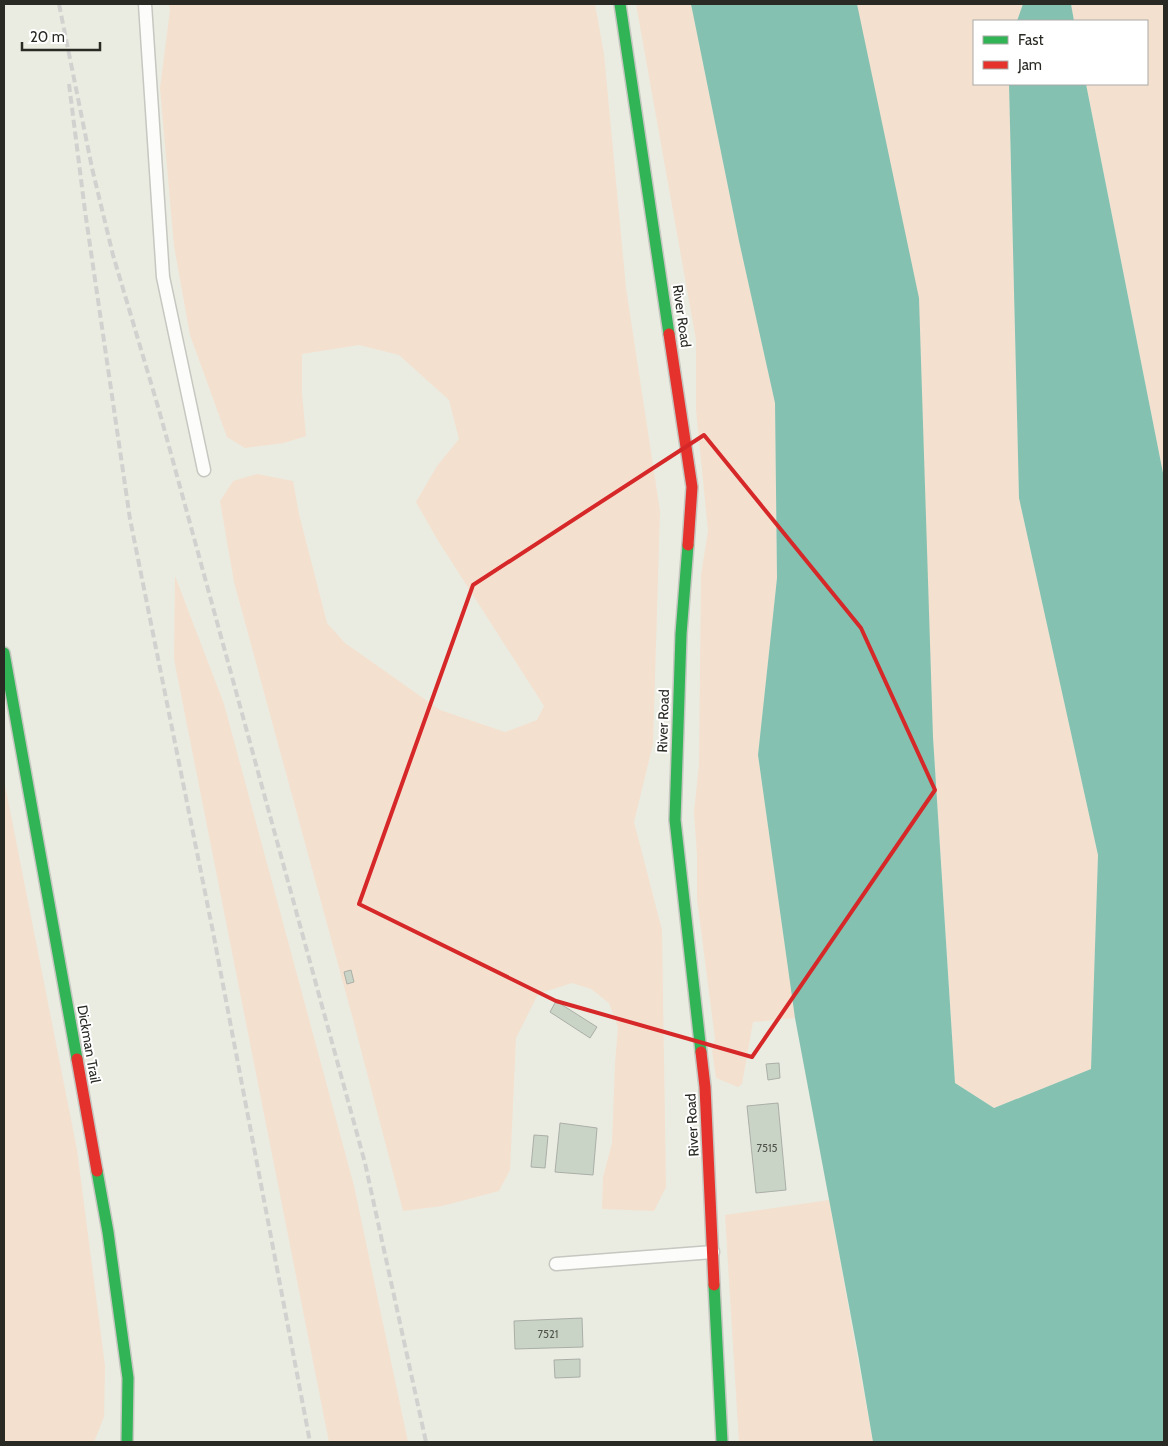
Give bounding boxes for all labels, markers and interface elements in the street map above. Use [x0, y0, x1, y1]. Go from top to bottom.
scale bar [22, 20, 100, 52]
legend [973, 20, 1148, 85]
text: 20 m [30, 28, 65, 46]
text: Fast [1018, 31, 1043, 49]
text: Jam [1017, 56, 1042, 74]
street label: River Road [669, 283, 695, 349]
street label: River Road [653, 689, 673, 753]
street label: Dickman Trail [73, 1003, 105, 1085]
street label: River Road [681, 1093, 703, 1157]
house number: 7515 [756, 1141, 778, 1155]
house number: 7521 [538, 1327, 558, 1341]

